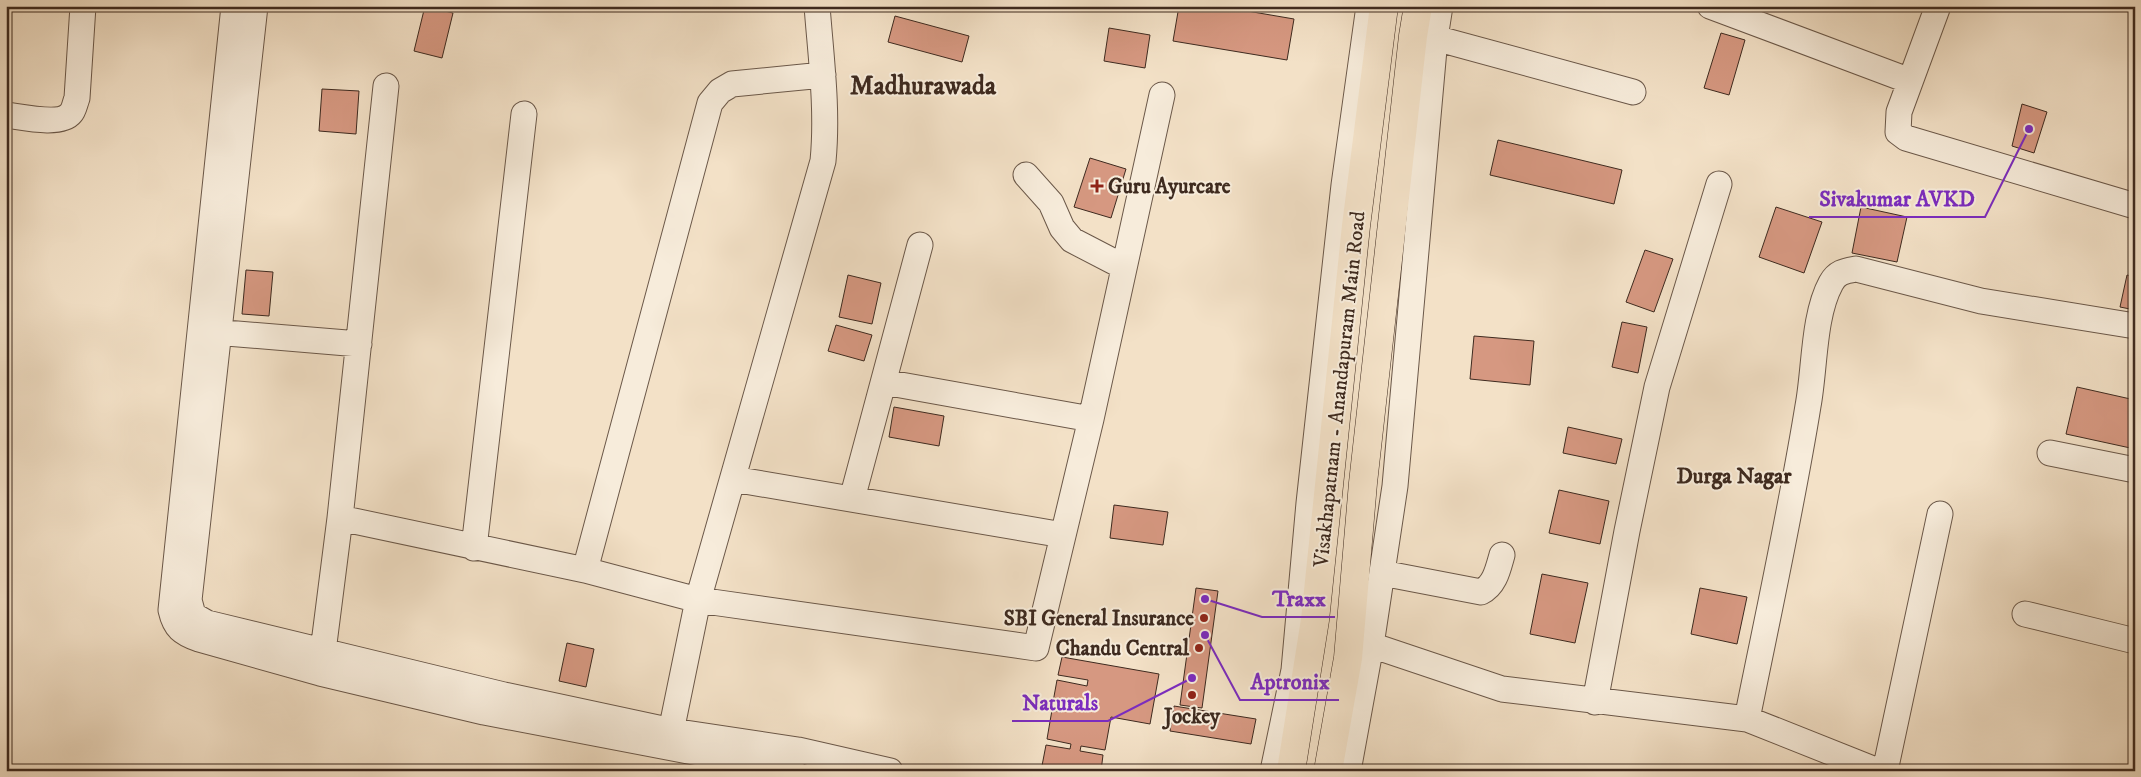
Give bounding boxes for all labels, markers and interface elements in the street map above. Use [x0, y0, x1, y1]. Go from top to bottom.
district label: Madhurawada [850, 70, 997, 103]
place label: Guru Ayurcare [1108, 174, 1231, 200]
marker: Guru Ayurcare [1090, 179, 1104, 193]
callout: Sivakumar AVKD [1809, 180, 1985, 217]
text: Sivakumar AVKD [1819, 186, 1975, 213]
street label: Visakhapatnam - Anandapuram Main Road [1308, 209, 1372, 569]
district label: Durga Nagar [1676, 463, 1792, 490]
callout: Traxx [1262, 580, 1335, 617]
text: Traxx [1271, 586, 1326, 613]
place label: SBI General Insurance [1004, 606, 1194, 632]
marker: SBI General Insurance [1198, 612, 1210, 624]
place label: Chandu Central [1056, 636, 1190, 662]
marker: Chandu Central [1193, 642, 1205, 654]
callout: Aptronix [1240, 663, 1339, 700]
text: Aptronix [1250, 669, 1330, 696]
callout: Naturals [1012, 684, 1108, 721]
marker: Jockey [1186, 689, 1198, 701]
text: Naturals [1022, 690, 1099, 717]
place label: Jockey [1162, 704, 1221, 730]

